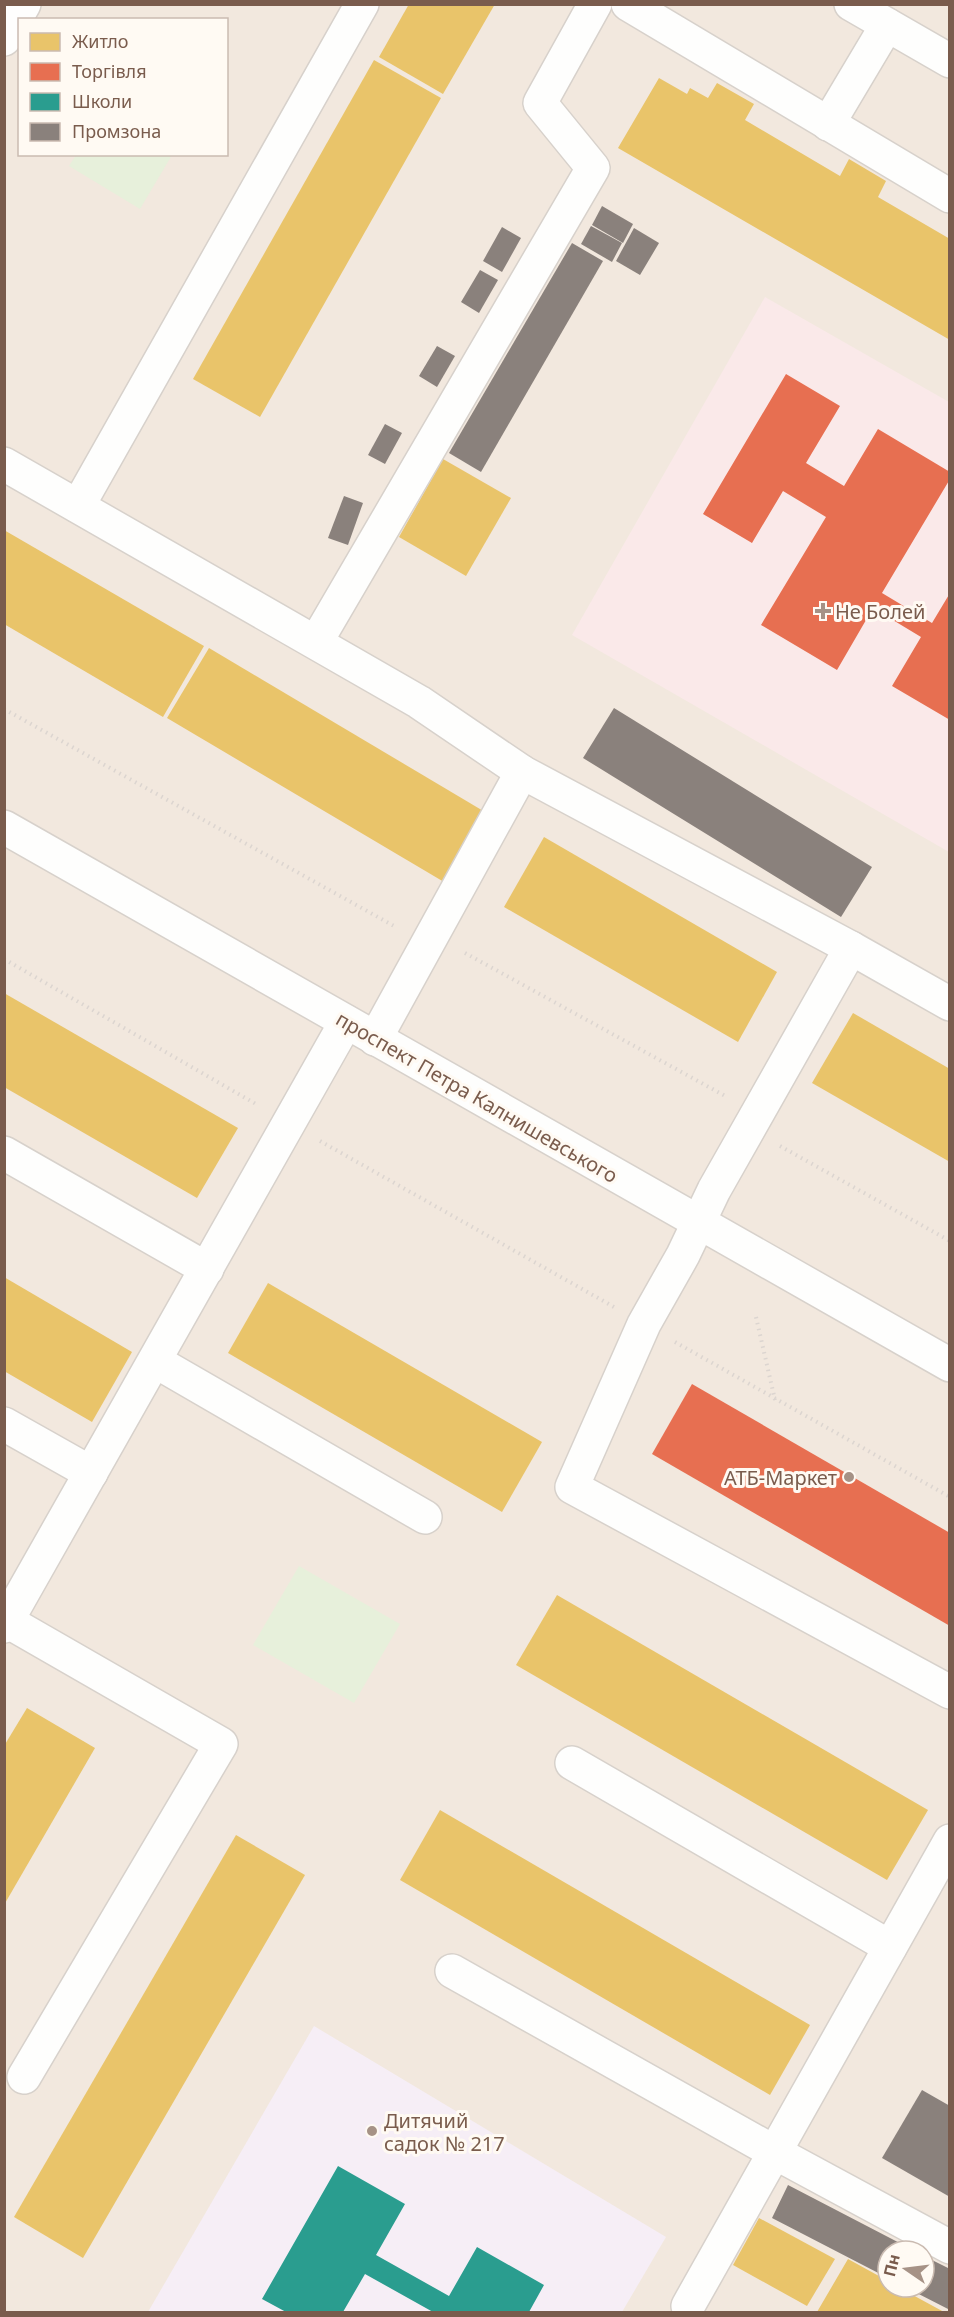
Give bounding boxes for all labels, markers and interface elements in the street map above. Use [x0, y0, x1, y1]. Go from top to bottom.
legend [18, 18, 228, 156]
text: Житло [72, 29, 129, 53]
text: Торгівля [72, 59, 147, 83]
text: Школи [72, 89, 132, 113]
text: Промзона [72, 119, 161, 143]
place label: Не Болей [835, 598, 925, 625]
marker: Не Болей [816, 604, 830, 618]
street label: проспект Петра Калнишевського [331, 1005, 623, 1189]
place label: АТБ-Маркет [724, 1464, 837, 1491]
marker: АТБ-Маркет [842, 1470, 856, 1484]
place label: Дитячий садок № 217 [384, 2107, 505, 2157]
marker: Дитячий садок № 217 [365, 2124, 379, 2138]
north arrow [876, 2239, 936, 2299]
text: Пн [878, 2252, 905, 2279]

